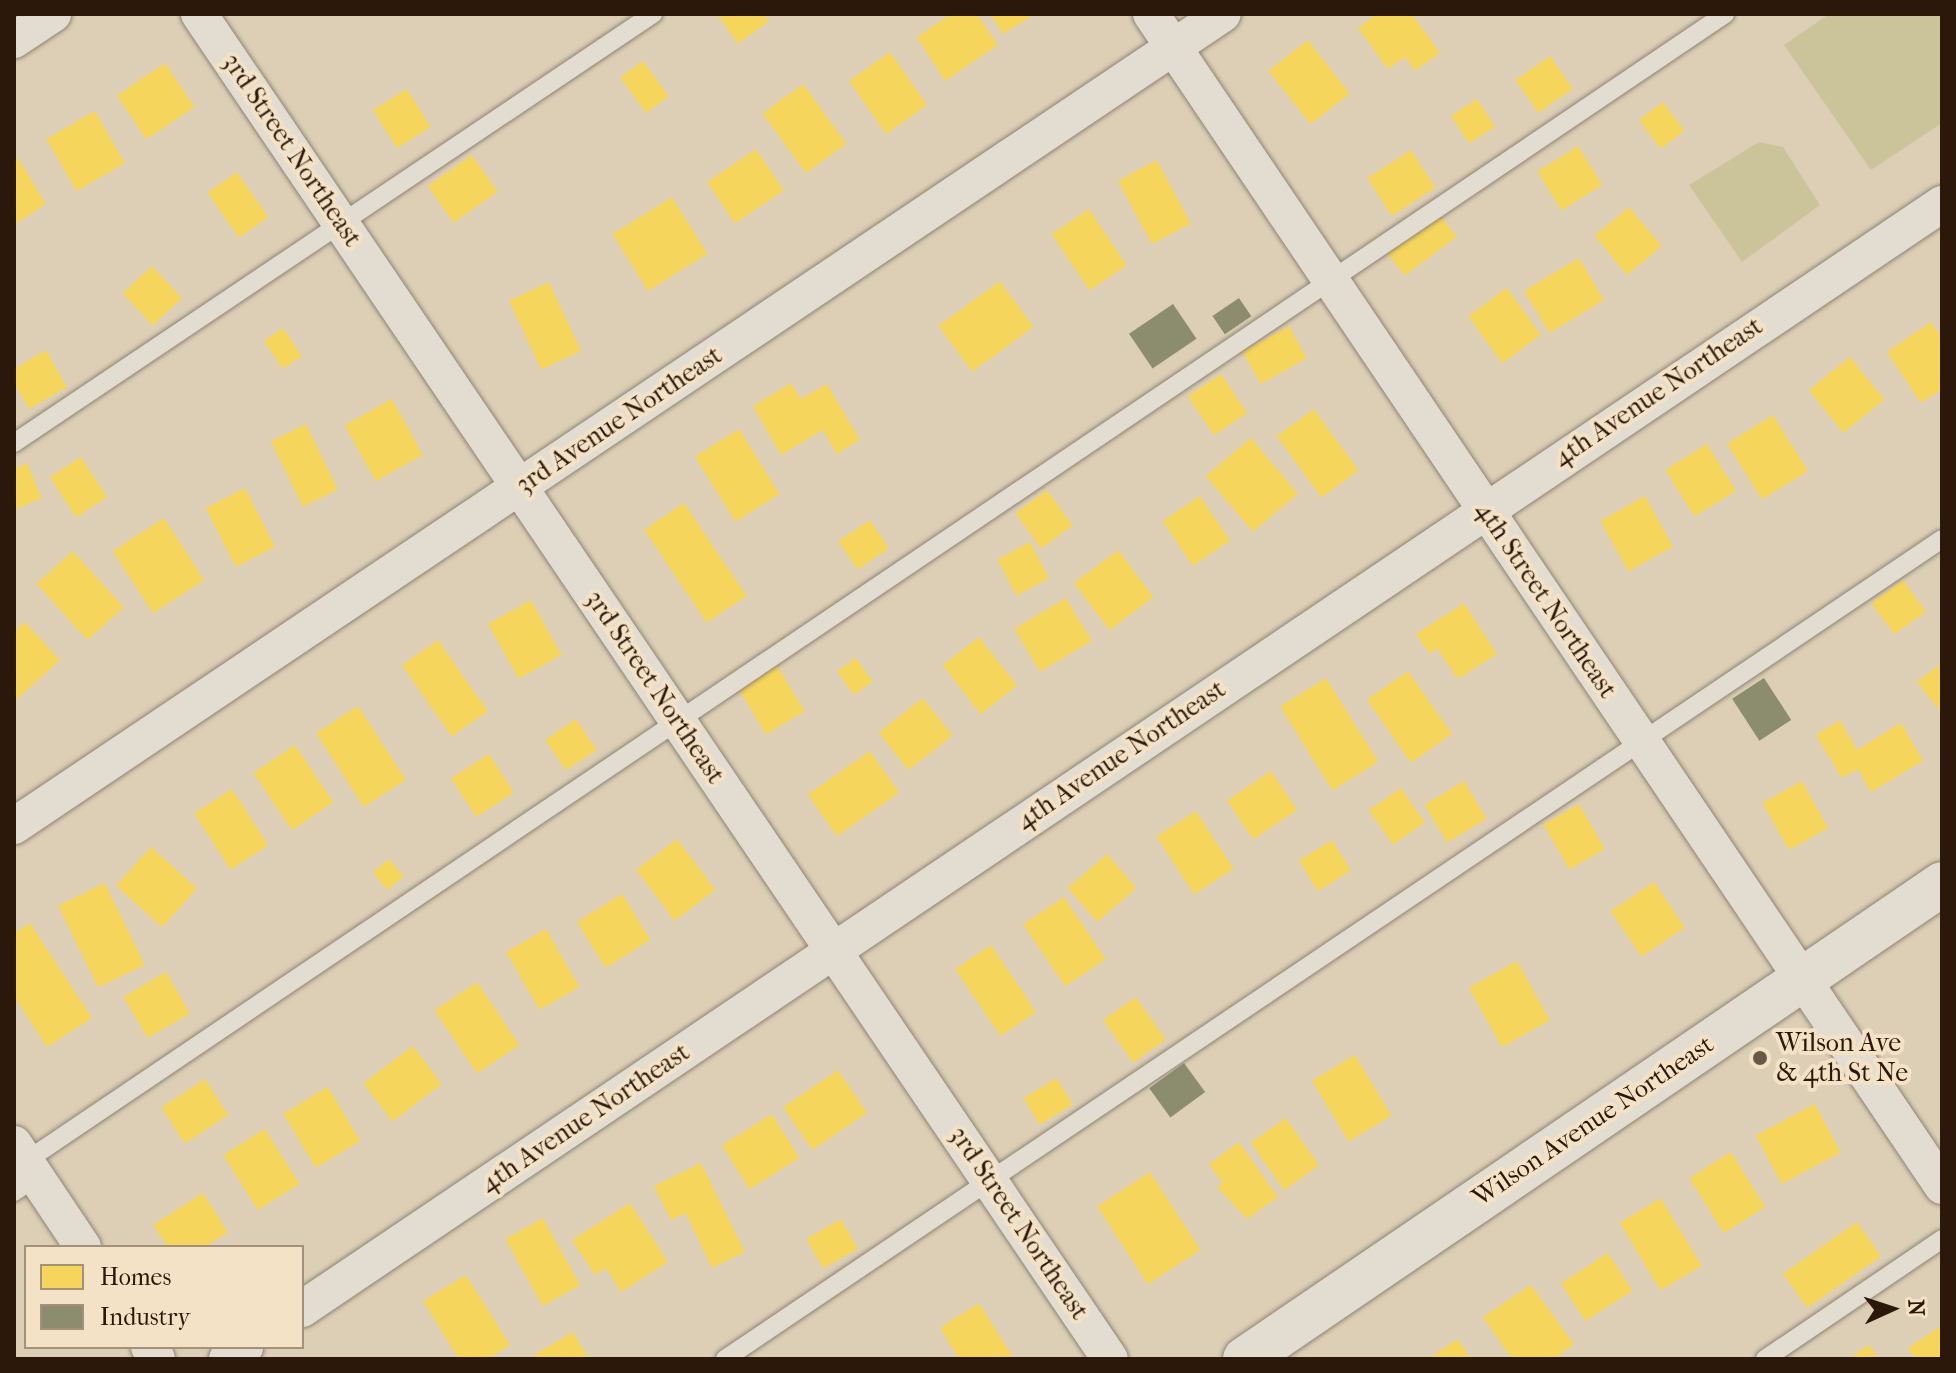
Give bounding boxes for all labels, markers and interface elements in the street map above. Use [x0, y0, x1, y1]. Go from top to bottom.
street label: 3rd Street Northeast [216, 47, 368, 253]
street label: 4th Avenue Northeast [1548, 310, 1768, 474]
street label: 3rd Avenue Northeast [510, 340, 728, 500]
street label: 4th Street Northeast [1469, 496, 1623, 704]
street label: 3rd Street Northeast [579, 584, 731, 790]
street label: 4th Avenue Northeast [1011, 673, 1231, 837]
place label: Wilson Ave & 4th St Ne [1776, 1027, 1908, 1088]
street label: Wilson Avenue Northeast [1467, 1029, 1719, 1213]
street label: 4th Avenue Northeast [475, 1036, 695, 1200]
marker: Wilson Ave & 4th St Ne [1751, 1049, 1769, 1067]
street label: 3rd Street Northeast [943, 1120, 1095, 1326]
legend [24, 1245, 304, 1349]
text: Homes [100, 1263, 171, 1291]
north arrow [1852, 1269, 1932, 1349]
text: N [1903, 1299, 1929, 1317]
text: Industry [100, 1303, 190, 1331]

